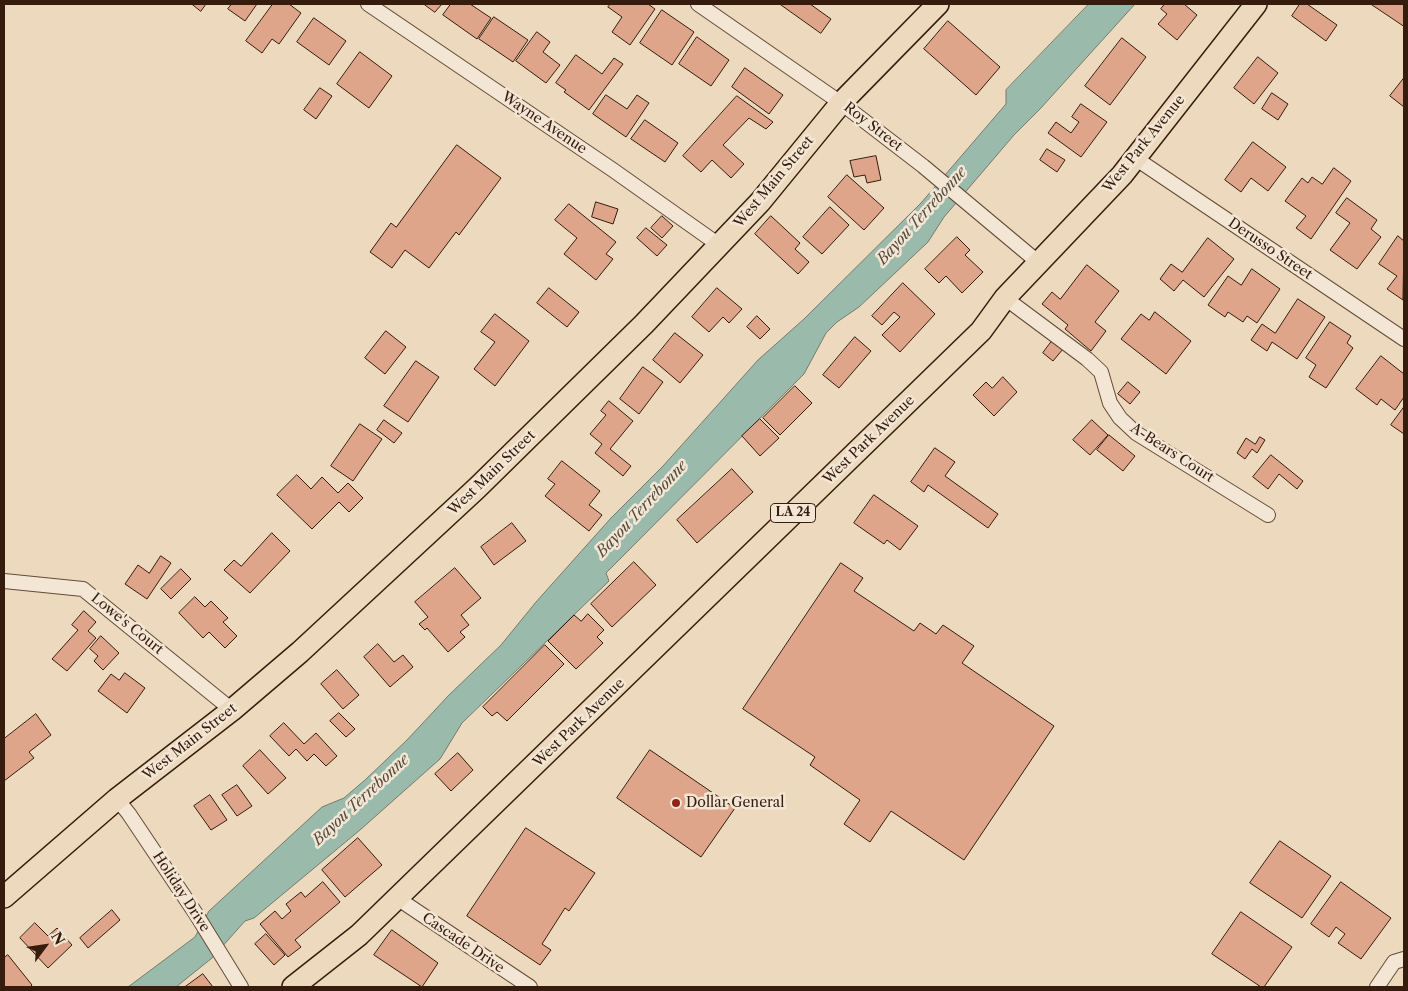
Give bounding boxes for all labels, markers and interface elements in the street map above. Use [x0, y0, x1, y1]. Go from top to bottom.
street label: Wayne Avenue [498, 88, 590, 158]
street label: West Park Avenue [1100, 92, 1188, 196]
street label: Roy Street [840, 99, 906, 155]
street label: West Main Street [731, 133, 817, 231]
water label: Bayou Terrebonne [873, 164, 971, 268]
street label: Derusso Street [1225, 215, 1315, 283]
street label: West Park Avenue [820, 392, 918, 488]
street label: A-Bears Court [1127, 420, 1217, 486]
street label: West Main Street [445, 427, 539, 519]
water label: Bayou Terrebonne [593, 457, 691, 561]
road number: LA 24 [770, 503, 816, 522]
street label: Lowe's Court [88, 590, 166, 658]
street label: West Park Avenue [530, 675, 628, 771]
street label: West Main Street [140, 700, 240, 784]
water label: Bayou Terrebonne [309, 751, 413, 849]
place label: Dollar General [686, 795, 784, 811]
marker: Dollar General [670, 797, 682, 809]
street label: Holiday Drive [149, 849, 213, 935]
street label: Cascade Drive [419, 909, 507, 977]
north arrow [20, 921, 70, 971]
text: N [47, 928, 69, 948]

